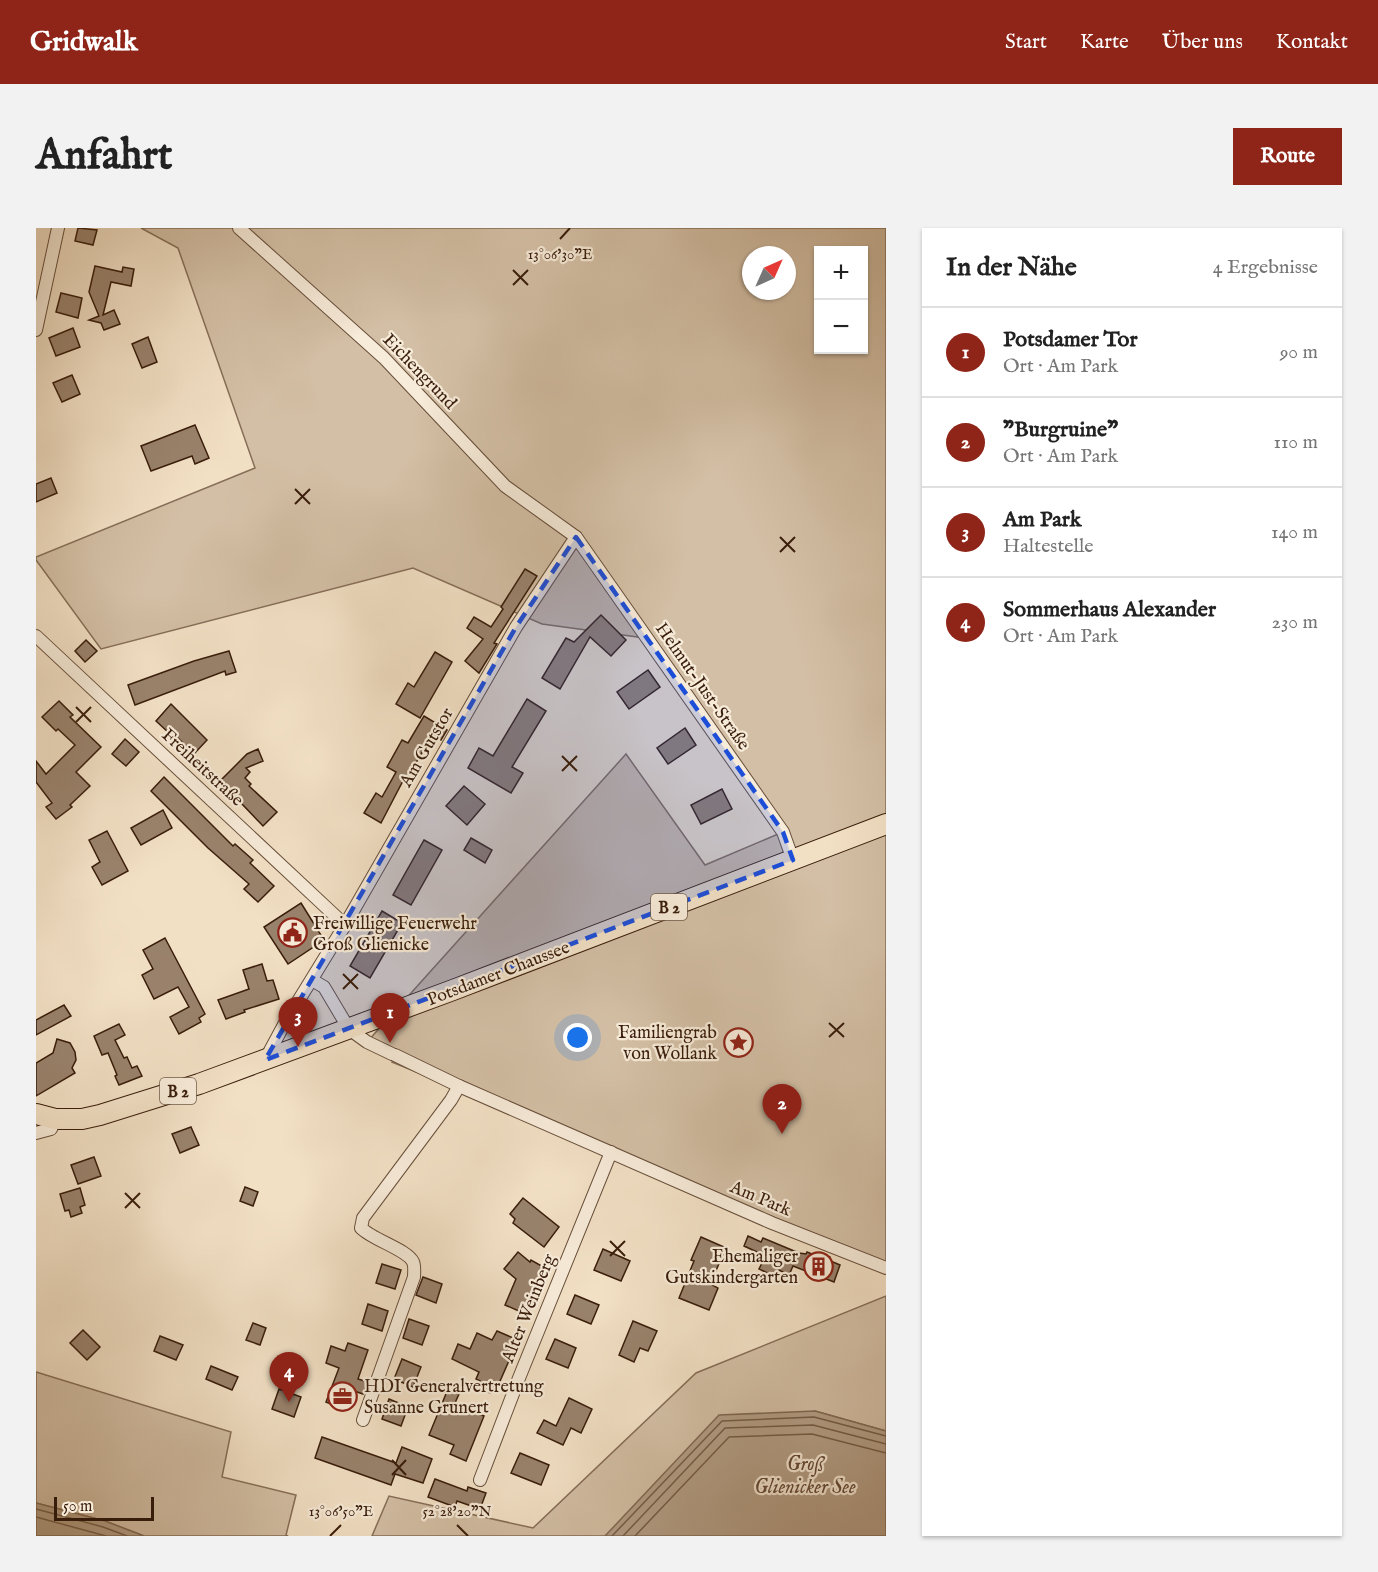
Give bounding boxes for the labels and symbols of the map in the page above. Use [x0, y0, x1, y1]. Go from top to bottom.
text: 13°06'30"E [528, 245, 592, 264]
north arrow [742, 246, 796, 300]
street label: Eichengrund [377, 329, 461, 415]
street label: Helmut-Just-Straße [649, 619, 754, 755]
street label: Am Gutstor [395, 703, 460, 793]
street label: Freiheitstraße [156, 724, 248, 812]
road number: B 2 [651, 894, 687, 920]
place label: Freiwillige Feuerwehr Groß Glienicke [313, 913, 477, 957]
public building icon: Freiwillige Feuerwehr Groß Glienicke [276, 917, 308, 949]
street label: Potsdamer Chaussee [424, 937, 573, 1012]
pin: 1 [370, 994, 410, 1043]
pin: 3 [278, 998, 318, 1047]
place label: Familiengrab von Wollank [618, 1022, 717, 1066]
your location [563, 1023, 592, 1052]
place icon: Familiengrab von Wollank [722, 1026, 754, 1058]
road number: B 2 [160, 1078, 196, 1104]
pin: 2 [762, 1084, 802, 1134]
street label: Am Park [725, 1176, 795, 1223]
place label: Ehemaliger Gutskindergarten [665, 1246, 798, 1290]
building icon: Ehemaliger Gutskindergarten [803, 1250, 835, 1282]
street label: Alter Weinberg [497, 1251, 562, 1367]
pin: 4 [270, 1352, 308, 1402]
place label: HDI Generalvertretung Susanne Grunert [364, 1376, 544, 1420]
office icon: HDI Generalvertretung Susanne Grunert [327, 1380, 359, 1412]
water label: Groß Glienicker See [754, 1452, 856, 1500]
scale bar [54, 1494, 154, 1522]
text: 13°06'50"E [309, 1502, 373, 1521]
text: 52°28'20"N [422, 1502, 492, 1521]

